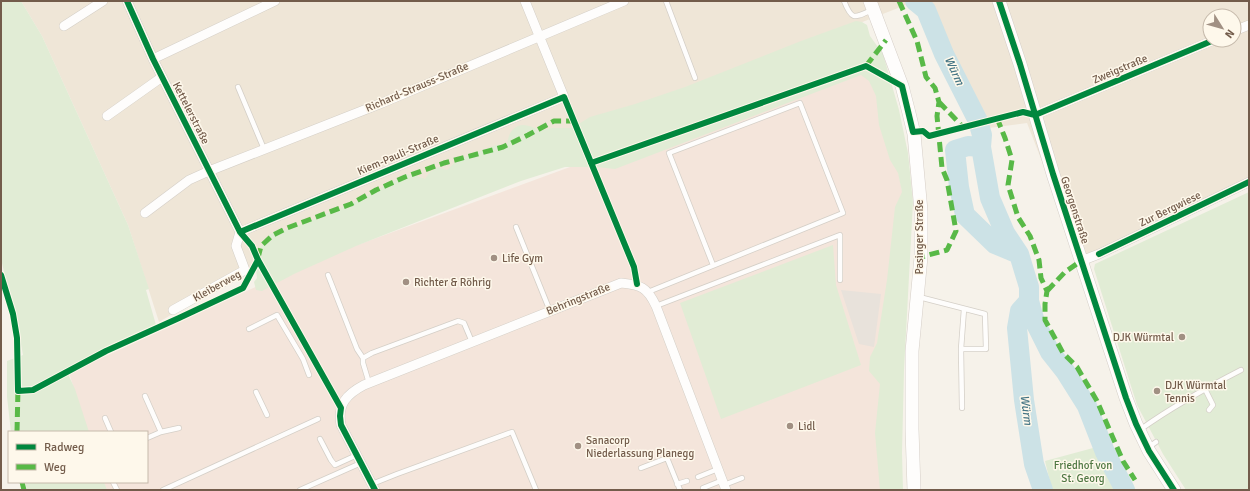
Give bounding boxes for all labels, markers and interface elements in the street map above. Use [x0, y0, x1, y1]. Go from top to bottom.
north arrow [1202, 8, 1242, 48]
text: N [1222, 27, 1237, 41]
street label: Zweigstraße [1091, 52, 1149, 86]
water label: Würm [941, 54, 967, 88]
street label: Richard-Strauss-Straße [363, 59, 471, 115]
street label: Kettelerstraße [170, 80, 212, 146]
street label: Kiem-Pauli-Straße [355, 132, 441, 178]
street label: Georgenstraße [1058, 175, 1092, 245]
street label: Zur Bergwiese [1137, 188, 1203, 230]
street label: Pasinger Straße [913, 199, 926, 275]
place label: Life Gym [502, 252, 543, 265]
marker: Life Gym [489, 253, 499, 263]
street label: Kleiberweg [191, 267, 243, 305]
place label: Richter & Röhrig [414, 276, 491, 289]
marker: Richter & Röhrig [401, 277, 411, 287]
street label: Behringstraße [544, 280, 612, 318]
place label: DJK Würmtal [1113, 331, 1174, 344]
marker: DJK Würmtal [1177, 332, 1187, 342]
place label: DJK Würmtal Tennis [1165, 379, 1226, 405]
marker: DJK Würmtal Tennis [1152, 386, 1162, 396]
water label: Würm [1016, 394, 1036, 426]
place label: Lidl [798, 420, 816, 433]
marker: Lidl [785, 421, 795, 431]
legend [8, 431, 148, 483]
place label: Sanacorp Niederlassung Planegg [586, 434, 694, 460]
text: Radweg [44, 440, 84, 455]
marker: Sanacorp Niederlassung Planegg [573, 441, 583, 451]
park label: Friedhof von St. Georg [1054, 459, 1112, 485]
text: Weg [44, 460, 66, 475]

